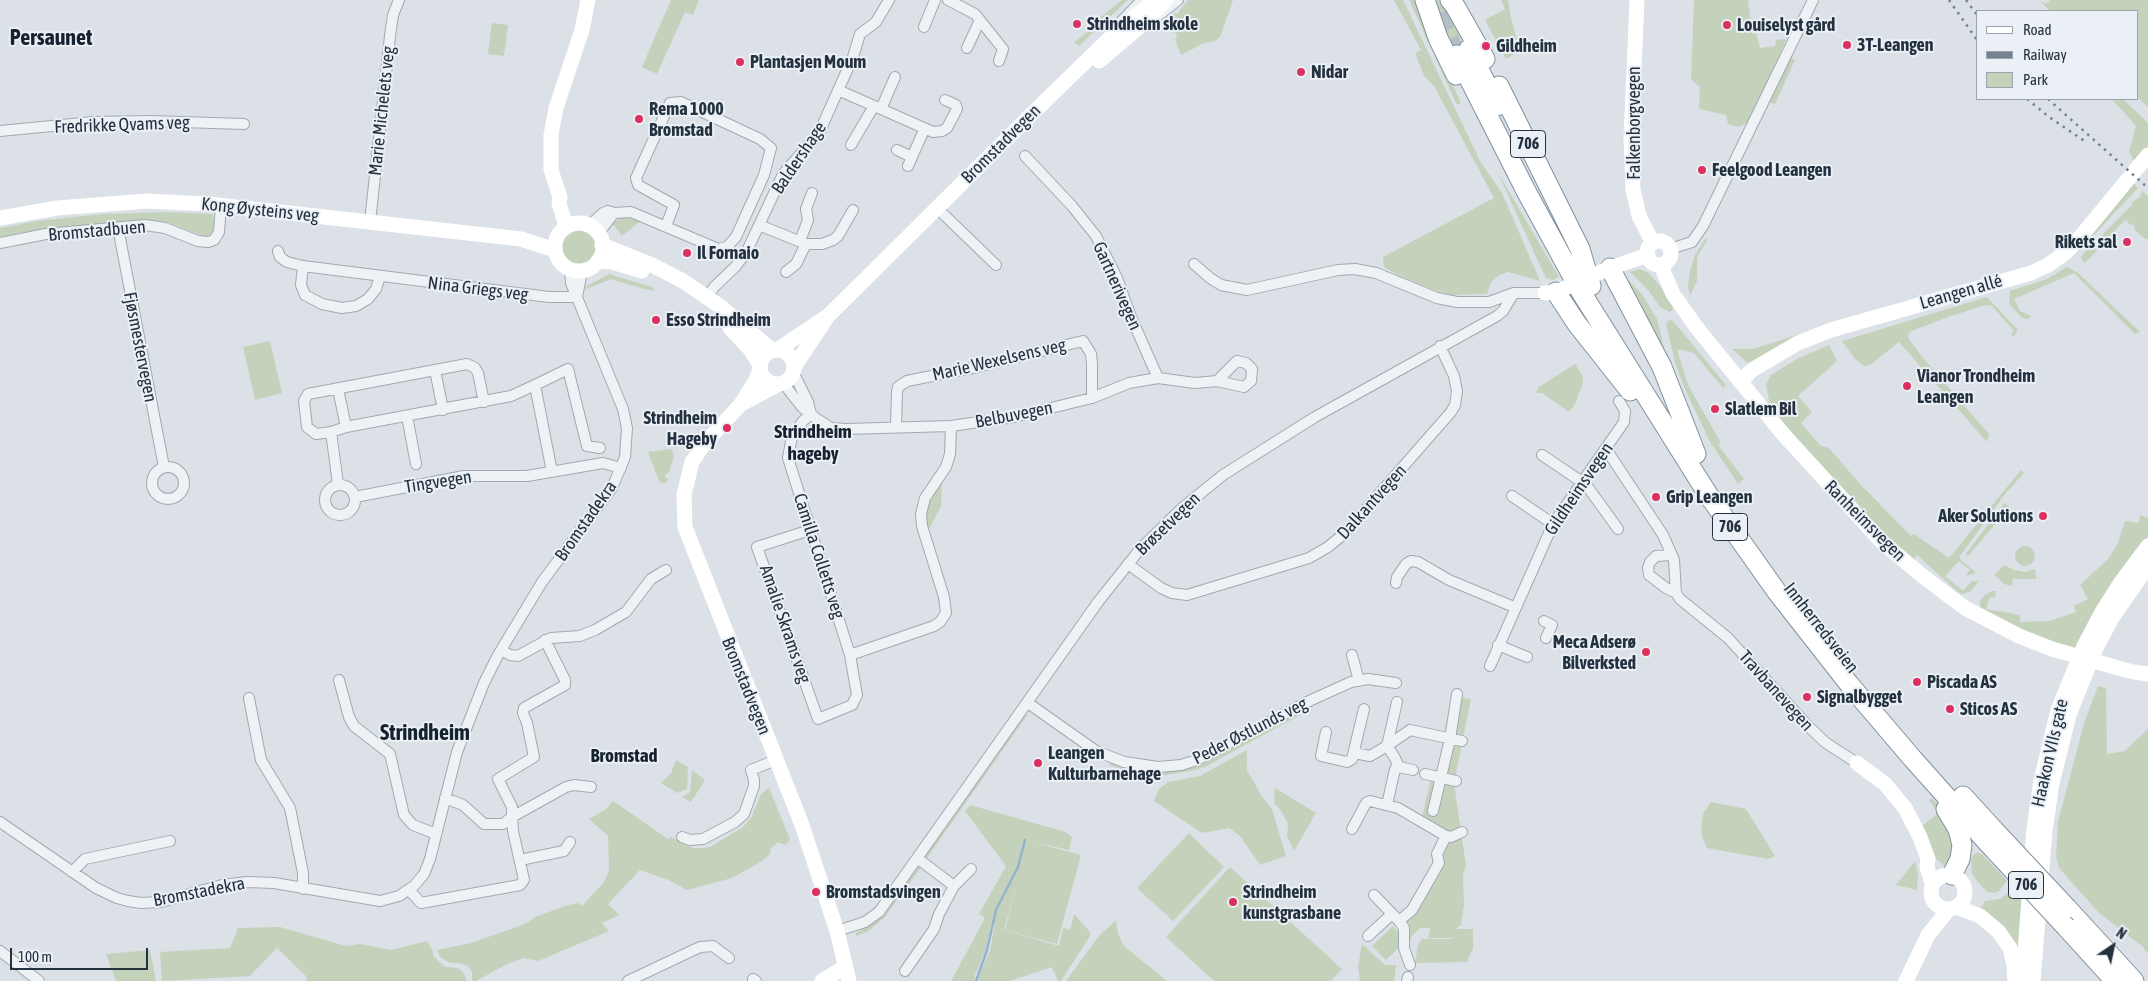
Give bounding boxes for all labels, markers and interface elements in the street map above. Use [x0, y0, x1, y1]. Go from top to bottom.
legend [1976, 10, 2138, 100]
place label: Strindheim skole [1087, 13, 1198, 35]
place label: Louiselyst gård [1737, 14, 1835, 36]
marker: Strindheim skole [1071, 18, 1083, 30]
marker: Louiselyst gård [1721, 19, 1733, 31]
text: Road [2023, 21, 2052, 38]
district label: Persaunet [10, 25, 92, 51]
place label: 3T-Leangen [1857, 34, 1933, 56]
place label: Gildheim [1496, 35, 1557, 57]
marker: 3T-Leangen [1841, 39, 1853, 51]
marker: Gildheim [1480, 40, 1492, 52]
street label: Marie Michelets veg [364, 45, 400, 177]
text: Railway [2023, 46, 2067, 63]
place label: Plantasjen Moum [750, 51, 866, 73]
marker: Plantasjen Moum [734, 56, 746, 68]
place label: Nidar [1311, 61, 1348, 83]
marker: Nidar [1295, 66, 1307, 78]
street label: Falkenborgvegen [1623, 66, 1645, 180]
text: Park [2023, 71, 2048, 88]
place label: Rema 1000 Bromstad [649, 98, 724, 140]
street label: Bromstadvegen [957, 100, 1045, 188]
street label: Fredrikke Qvams veg [54, 112, 190, 138]
marker: Rema 1000 Bromstad [633, 113, 645, 125]
street label: Baldershage [767, 118, 831, 198]
road number: 706 [1510, 130, 1546, 158]
place label: Feelgood Leangen [1712, 159, 1831, 181]
marker: Feelgood Leangen [1696, 164, 1708, 176]
street label: Kong Øysteins veg [200, 193, 320, 227]
street label: Bromstadbuen [47, 216, 147, 246]
place label: Rikets sal [2055, 231, 2117, 253]
marker: Rikets sal [2121, 236, 2133, 248]
street label: Gartnerivegen [1088, 239, 1146, 333]
place label: Il Fornaio [697, 242, 759, 264]
marker: Il Fornaio [681, 247, 693, 259]
street label: Leangen allé [1917, 270, 2005, 314]
street label: Nina Griegs veg [426, 272, 530, 306]
street label: Fjøsmestervegen [119, 290, 161, 404]
place label: Esso Strindheim [666, 309, 771, 331]
marker: Esso Strindheim [650, 314, 662, 326]
street label: Marie Wexelsens veg [930, 334, 1068, 386]
place label: Vianor Trondheim Leangen [1917, 365, 2035, 408]
marker: Vianor Trondheim Leangen [1901, 380, 1913, 392]
street label: Belbuvegen [973, 397, 1055, 433]
place label: Slatlem Bil [1725, 398, 1797, 420]
marker: Slatlem Bil [1709, 403, 1721, 415]
place label: Strindheim Hageby [644, 407, 717, 449]
district label: Strindheim hageby [774, 421, 852, 465]
marker: Strindheim Hageby [721, 422, 733, 434]
street label: Gildheimsvegen [1540, 439, 1618, 539]
street label: Dalkantvegen [1333, 460, 1411, 544]
street label: Tingvegen [403, 466, 473, 498]
street label: Ranheimsvegen [1820, 476, 1910, 566]
street label: Bromstadekra [550, 477, 622, 565]
place label: Grip Leangen [1666, 486, 1753, 508]
street label: Brøsetvegen [1131, 488, 1205, 560]
street label: Camilla Colletts veg [789, 491, 849, 621]
marker: Grip Leangen [1650, 491, 1662, 503]
place label: Aker Solutions [1938, 505, 2033, 527]
marker: Aker Solutions [2037, 510, 2049, 522]
road number: 706 [1712, 514, 1748, 540]
street label: Amalie Skrams veg [755, 562, 815, 686]
street label: Innherredsveien [1779, 578, 1863, 678]
place label: Meca Adserø Bilverksted [1553, 631, 1636, 674]
street label: Bromstadvegen [717, 634, 775, 738]
marker: Meca Adserø Bilverksted [1640, 646, 1652, 658]
street label: Travbanevegen [1734, 646, 1818, 736]
place label: Piscada AS [1927, 671, 1997, 693]
marker: Piscada AS [1911, 676, 1923, 688]
place label: Signalbygget [1817, 686, 1902, 708]
marker: Signalbygget [1801, 691, 1813, 703]
street label: Peder Østlunds veg [1189, 693, 1311, 769]
street label: Haakon VIIs gate [2027, 697, 2073, 809]
place label: Sticos AS [1960, 698, 2017, 720]
marker: Sticos AS [1944, 703, 1956, 715]
district label: Strindheim [380, 720, 470, 746]
place label: Leangen Kulturbarnehage [1048, 742, 1161, 784]
district label: Bromstad [590, 745, 658, 767]
marker: Leangen Kulturbarnehage [1032, 757, 1044, 769]
road number: 706 [2008, 872, 2044, 898]
street label: Bromstadekra [151, 873, 247, 911]
place label: Bromstadsvingen [826, 881, 941, 903]
place label: Strindheim kunstgrasbane [1243, 881, 1341, 924]
marker: Bromstadsvingen [810, 886, 822, 898]
marker: Strindheim kunstgrasbane [1227, 896, 1239, 908]
north arrow [2088, 921, 2138, 971]
text: N [2113, 925, 2129, 943]
scale bar [12, 938, 150, 970]
text: 100 m [18, 948, 52, 965]

